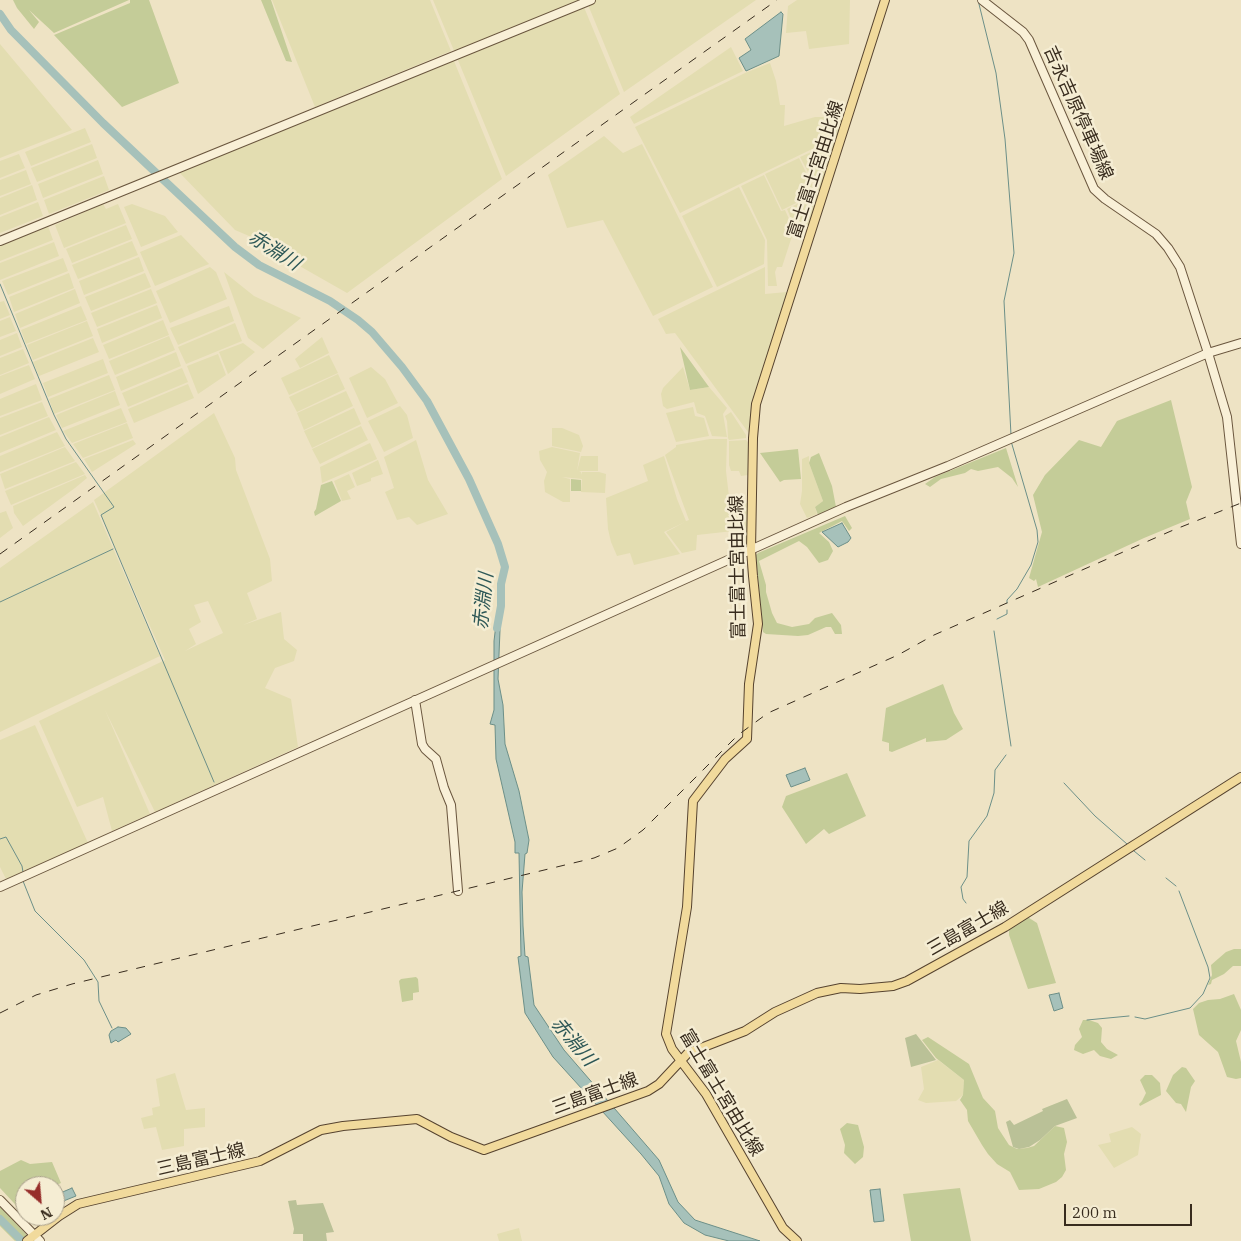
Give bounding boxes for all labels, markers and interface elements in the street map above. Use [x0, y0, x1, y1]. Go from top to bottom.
street label: 吉永吉原停車場線 [1039, 43, 1117, 183]
street label: 富士富士宮由比線 [783, 98, 849, 242]
water label: 赤淵川 [244, 226, 304, 276]
street label: 富士富士宮由比線 [726, 495, 750, 639]
water label: 赤淵川 [470, 571, 498, 631]
street label: 三島富士線 [924, 897, 1012, 961]
water label: 赤淵川 [546, 1013, 600, 1071]
street label: 富士富士宮由比線 [675, 1026, 767, 1160]
street label: 三島富士線 [549, 1068, 641, 1120]
street label: 三島富士線 [155, 1139, 247, 1181]
north arrow [15, 1176, 65, 1226]
scale bar [1066, 1194, 1194, 1226]
text: N [37, 1203, 55, 1224]
text: 200 m [1072, 1203, 1117, 1222]

